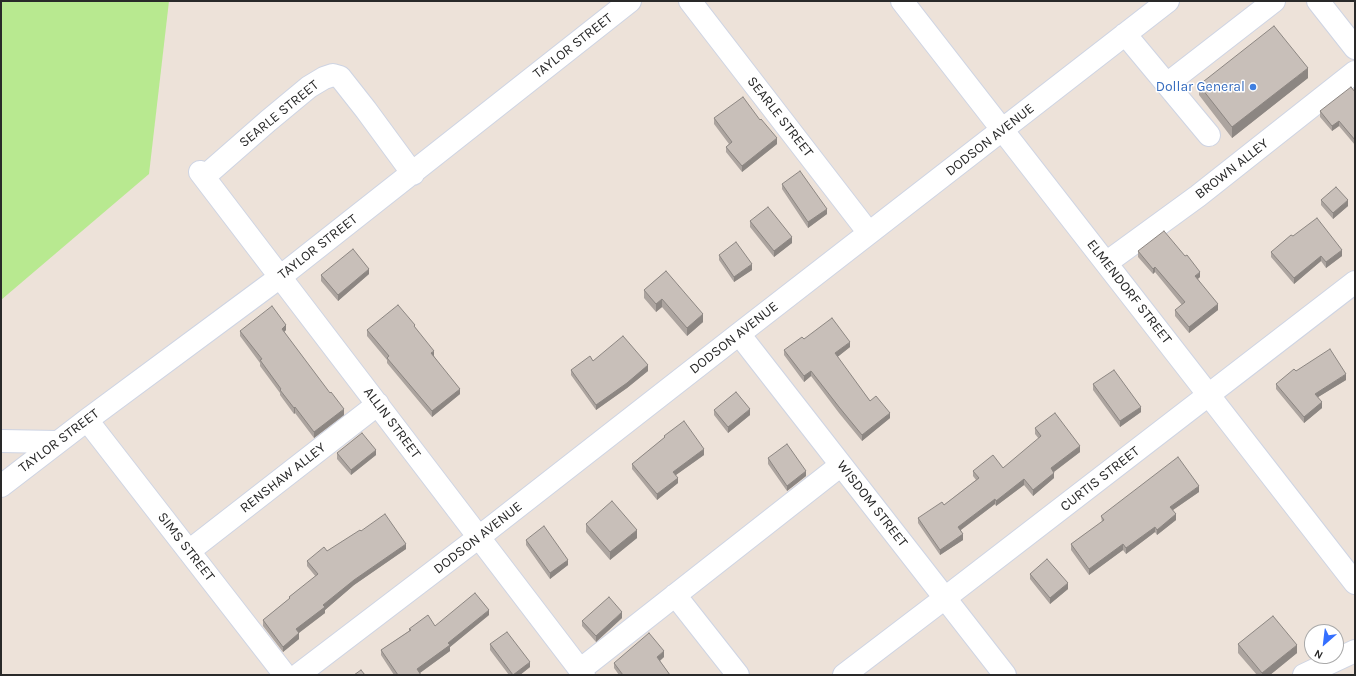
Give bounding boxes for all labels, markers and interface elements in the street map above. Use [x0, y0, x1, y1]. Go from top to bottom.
street label: TAYLOR STREET [530, 10, 616, 82]
street label: SEARLE STREET [743, 73, 817, 161]
street label: SEARLE STREET [236, 77, 322, 151]
place label: Dollar General [1156, 79, 1245, 95]
marker: Dollar General [1248, 82, 1258, 92]
street label: DODSON AVENUE [942, 100, 1038, 180]
street label: BROWN ALLEY [1192, 135, 1272, 203]
street label: TAYLOR STREET [275, 211, 361, 283]
street label: ELMENDORF STREET [1083, 236, 1175, 348]
street label: DODSON AVENUE [686, 298, 782, 378]
street label: ALLIN STREET [360, 384, 424, 462]
street label: TAYLOR STREET [16, 405, 102, 477]
street label: RENSHAW ALLEY [237, 439, 329, 517]
street label: CURTIS STREET [1057, 443, 1143, 515]
street label: WISDOM STREET [833, 457, 911, 551]
street label: DODSON AVENUE [430, 498, 526, 578]
street label: SIMS STREET [154, 509, 218, 585]
north arrow [1304, 624, 1344, 664]
text: N [1312, 647, 1325, 662]

